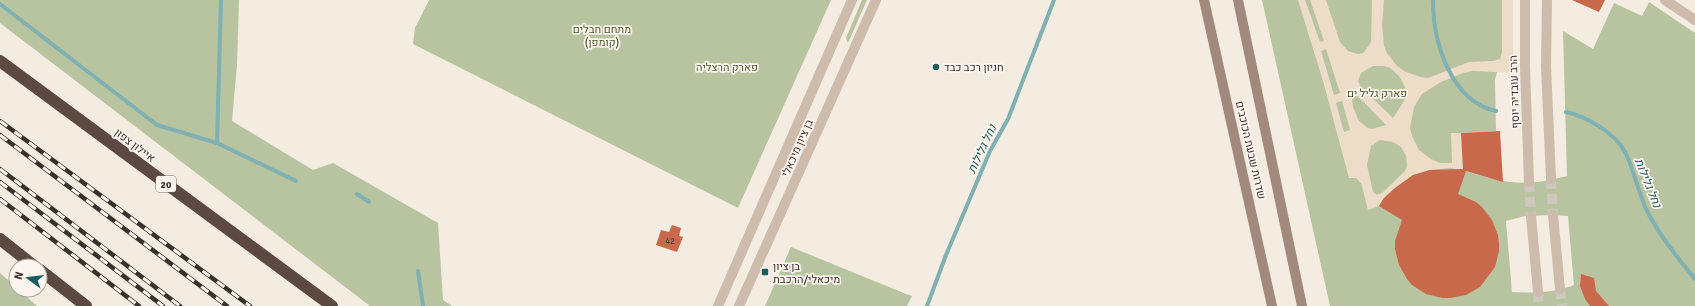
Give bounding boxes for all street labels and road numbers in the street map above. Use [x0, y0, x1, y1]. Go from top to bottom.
street label: הרב עובדיה יוסף [1507, 55, 1522, 129]
street label: שדרות שבעת הכוכבים [1233, 100, 1268, 200]
street label: בן ציון מיכאלי [779, 117, 816, 179]
street label: איילון צפון [112, 126, 158, 165]
road number: 20 [156, 176, 176, 192]

